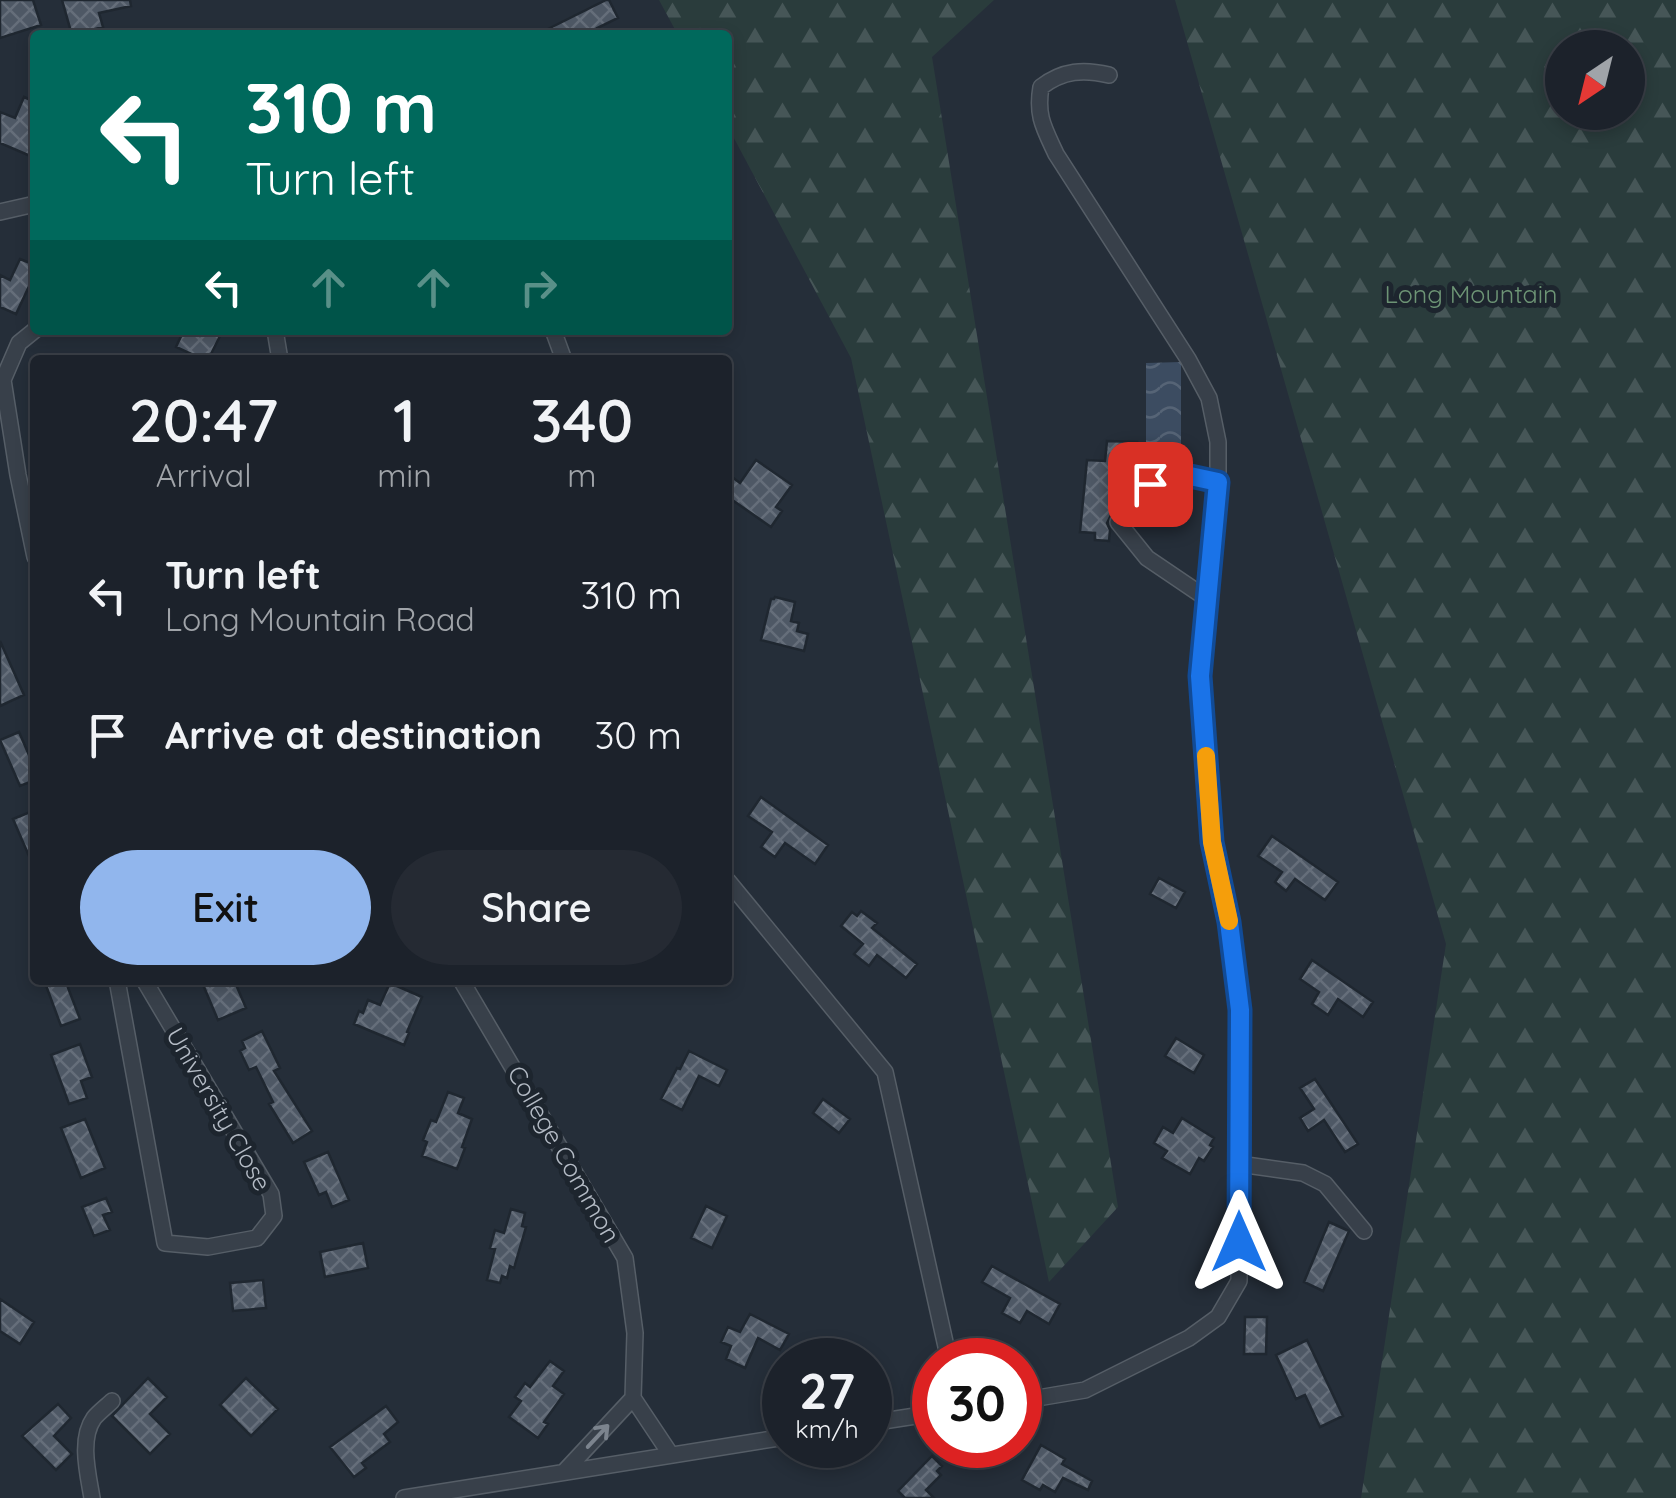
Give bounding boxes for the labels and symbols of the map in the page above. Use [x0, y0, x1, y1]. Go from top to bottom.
north arrow [1545, 30, 1645, 130]
park label: Long Mountain [1384, 278, 1558, 309]
pin [1108, 442, 1193, 527]
street label: University Close [160, 1021, 279, 1196]
street label: College Common [501, 1060, 628, 1248]
position arrow [1187, 1190, 1291, 1294]
speed limit sign: 30 [912, 1338, 1042, 1468]
one-way arrow [586, 1424, 610, 1448]

